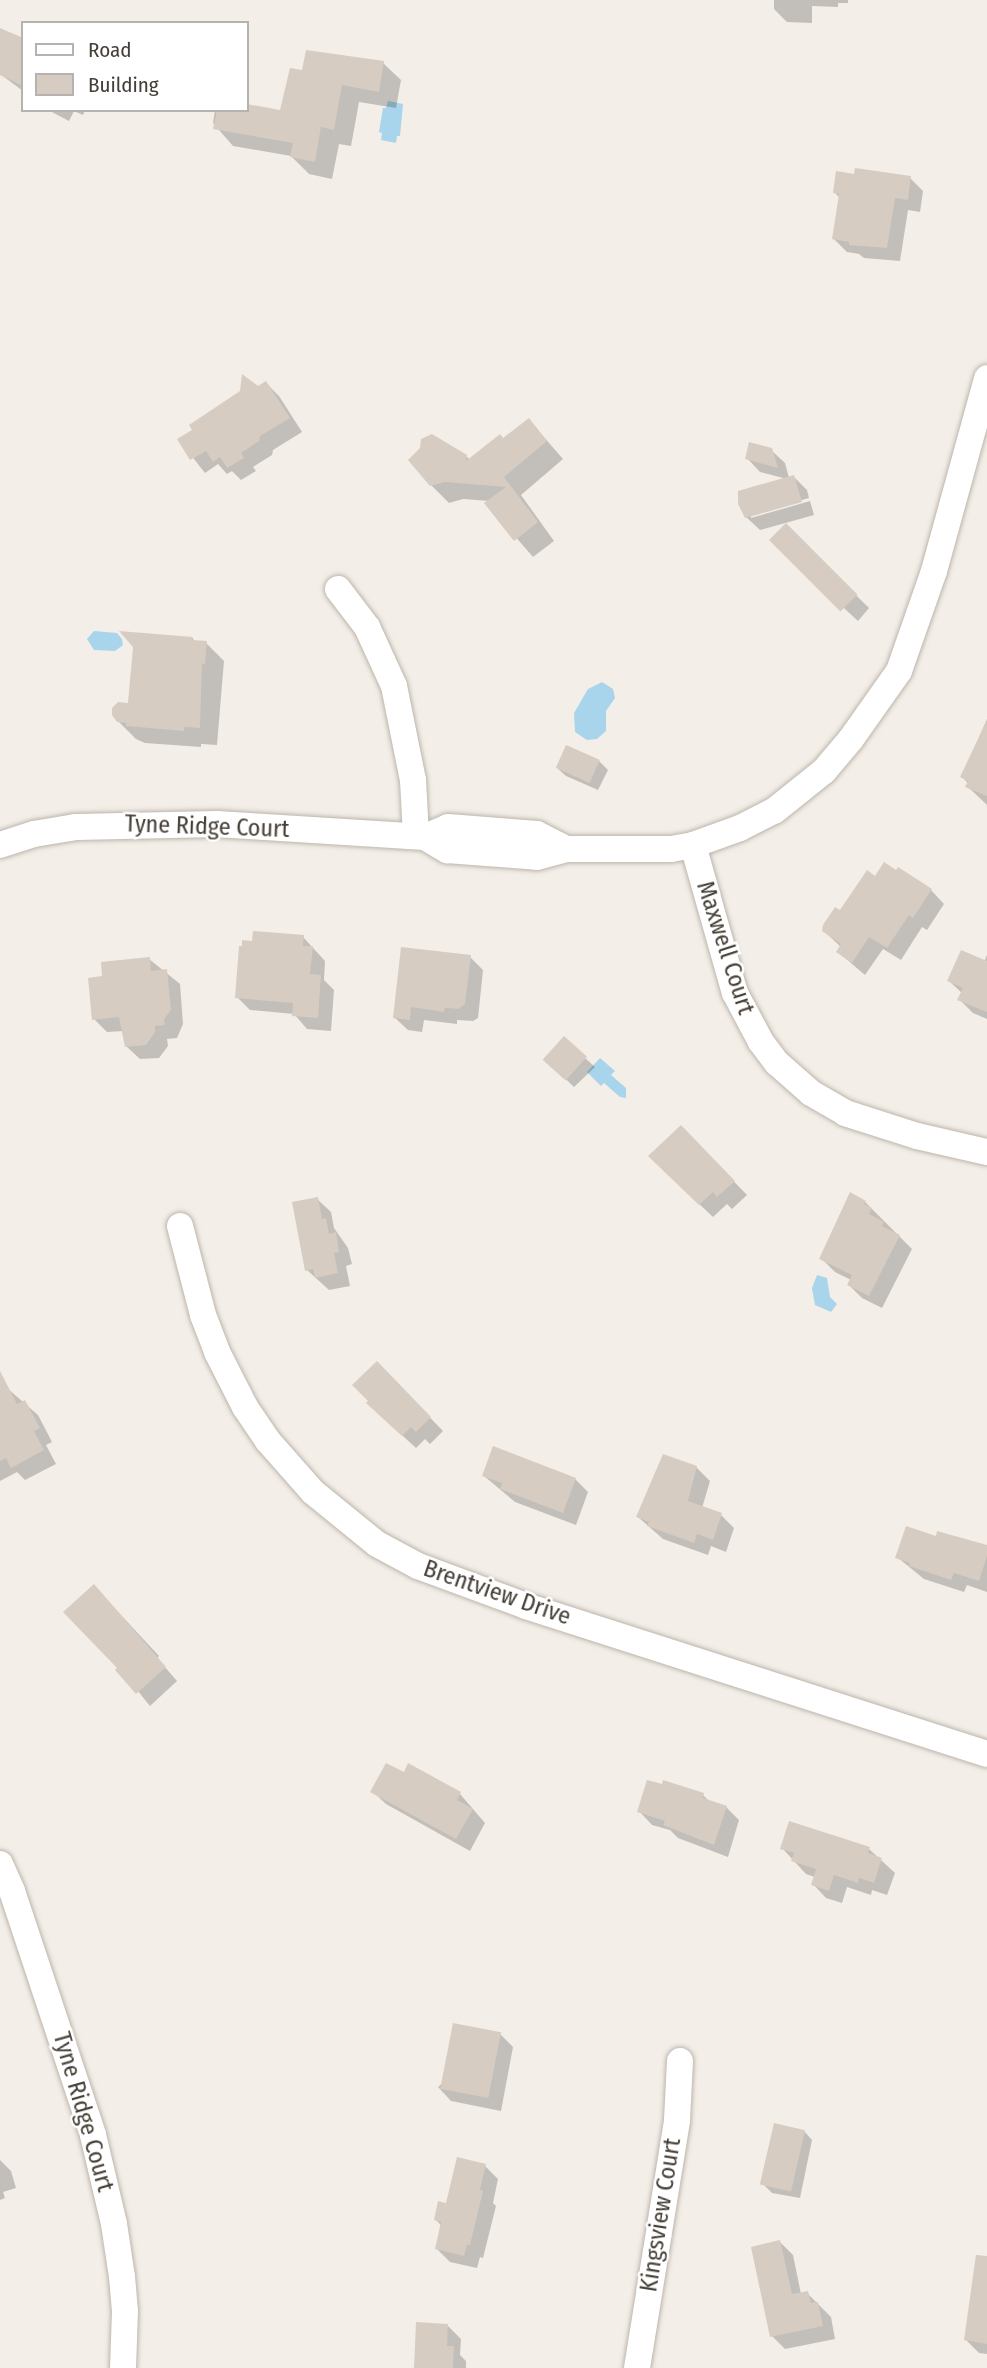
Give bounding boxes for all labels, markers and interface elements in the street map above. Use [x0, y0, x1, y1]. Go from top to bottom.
legend [21, 21, 248, 112]
text: Road [88, 37, 132, 63]
text: Building [88, 72, 159, 98]
street label: Tyne Ridge Court [124, 810, 290, 844]
street label: Maxwell Court [690, 878, 760, 1018]
street label: Brentview Drive [420, 1554, 574, 1632]
street label: Tyne Ridge Court [46, 2029, 120, 2195]
street label: Kingsview Court [635, 2136, 687, 2294]

